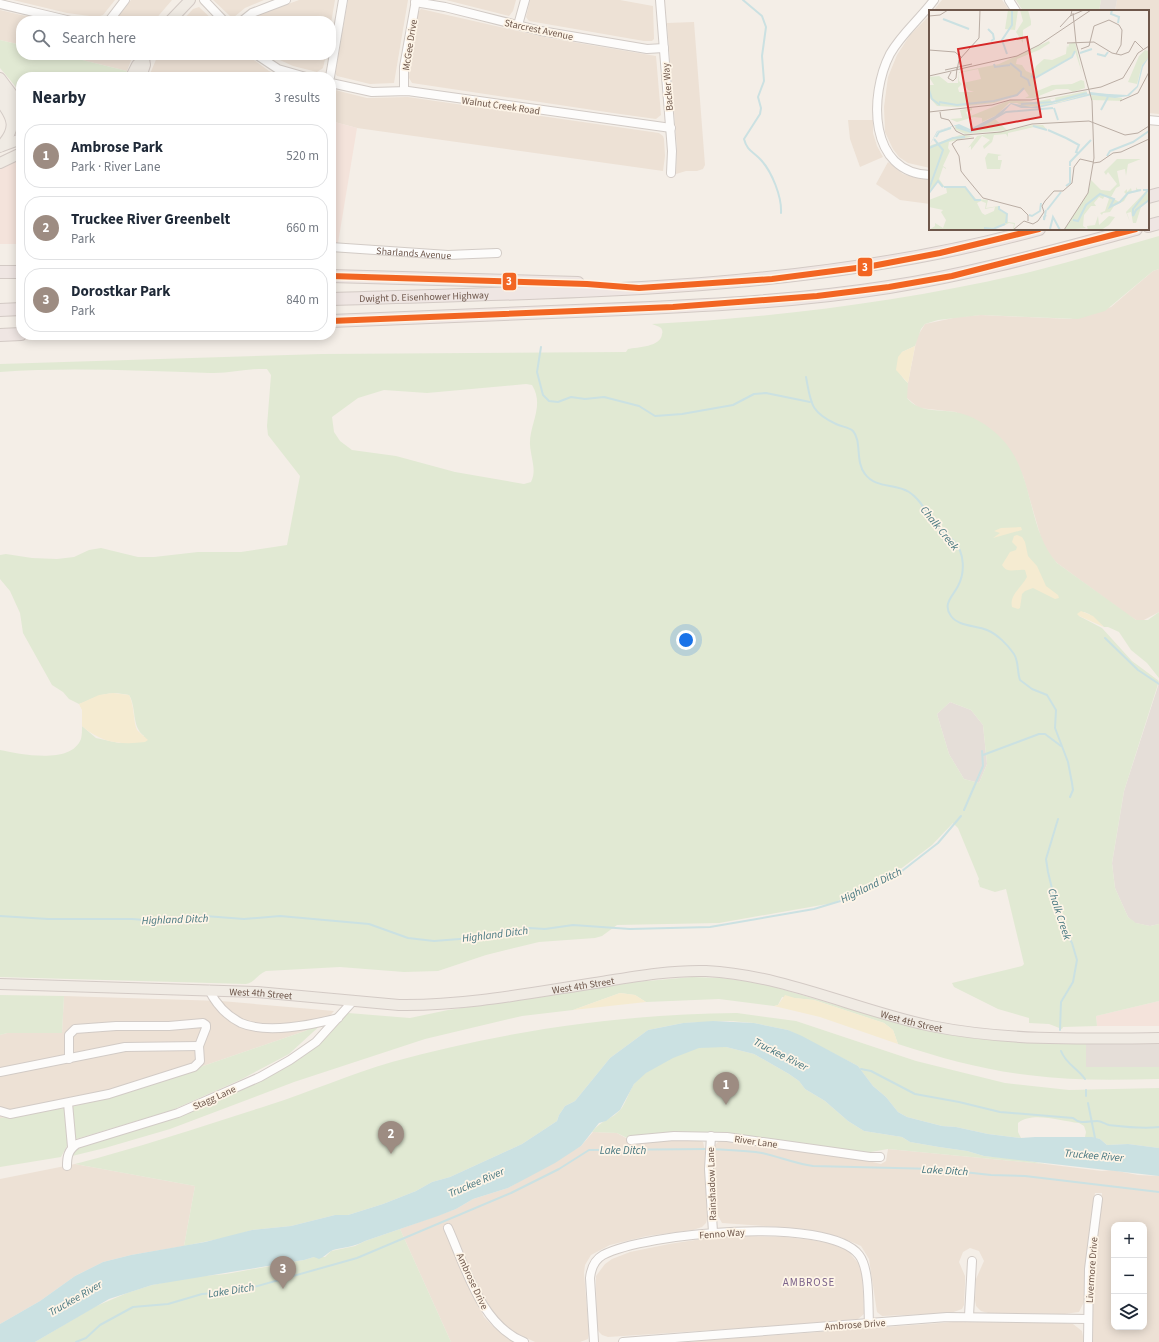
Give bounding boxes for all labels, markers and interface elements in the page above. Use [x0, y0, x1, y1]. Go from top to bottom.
inset map [929, 10, 1149, 230]
search box [16, 16, 336, 60]
street label: Starcrest Avenue [503, 16, 574, 44]
street label: McGee Drive [399, 19, 421, 72]
icon: search [30, 27, 52, 49]
text: Search here [62, 28, 136, 49]
street label: Backer Way [659, 62, 677, 111]
text: Nearby [32, 86, 86, 110]
text: 3 results [275, 89, 320, 107]
street label: Walnut Creek Road [461, 94, 541, 118]
text: Ambrose Park [71, 137, 163, 158]
text: 1 [43, 147, 49, 165]
text: 520 m [286, 147, 319, 165]
text: Park · River Lane [71, 158, 160, 176]
text: Truckee River Greenbelt [71, 209, 230, 230]
text: 2 [43, 219, 49, 237]
text: 660 m [286, 219, 319, 237]
text: Park [71, 230, 95, 248]
street label: Sharlands Avenue [376, 244, 452, 263]
line badge: 3 [857, 257, 873, 277]
text: 3 [862, 260, 868, 275]
line badge: 3 [502, 272, 517, 291]
text: 3 [506, 274, 512, 289]
text: Dorostkar Park [71, 281, 171, 302]
street label: Dwight D. Eisenhower Highway [359, 288, 489, 306]
text: 3 [43, 291, 49, 309]
text: 840 m [286, 291, 319, 309]
text: Park [71, 302, 95, 320]
water label: Chalk Creek [917, 503, 963, 554]
your location [676, 630, 696, 650]
water label: Highland Ditch [838, 864, 905, 907]
water label: Chalk Creek [1044, 886, 1075, 943]
water label: Highland Ditch [141, 911, 209, 928]
water label: Highland Ditch [461, 923, 529, 946]
street label: West 4th Street [551, 974, 616, 998]
street label: West 4th Street [229, 985, 293, 1003]
street label: West 4th Street [879, 1007, 944, 1036]
water label: Truckee River [751, 1034, 812, 1075]
pin: 1 [713, 1072, 739, 1105]
street label: Stagg Lane [191, 1082, 238, 1114]
pin: 2 [378, 1121, 404, 1154]
street label: River Lane [733, 1132, 778, 1152]
water label: Lake Ditch [600, 1143, 646, 1158]
water label: Truckee River [1064, 1145, 1125, 1166]
street label: Rainshadow Lane [704, 1147, 720, 1221]
water label: Lake Ditch [921, 1162, 969, 1179]
water label: Truckee River [446, 1163, 508, 1201]
map controls [1111, 1222, 1147, 1330]
button: + [1111, 1222, 1147, 1258]
street label: Fenno Way [699, 1225, 746, 1243]
street label: Livermore Drive [1083, 1237, 1101, 1304]
street label: Ambrose Drive [453, 1251, 491, 1312]
pin: 3 [270, 1256, 296, 1289]
button: − [1111, 1258, 1147, 1294]
district label: AMBROSE [783, 1275, 835, 1290]
water label: Truckee River [46, 1276, 106, 1320]
water label: Lake Ditch [207, 1279, 255, 1302]
button: layers [1111, 1294, 1147, 1330]
street label: Ambrose Drive [824, 1316, 886, 1334]

